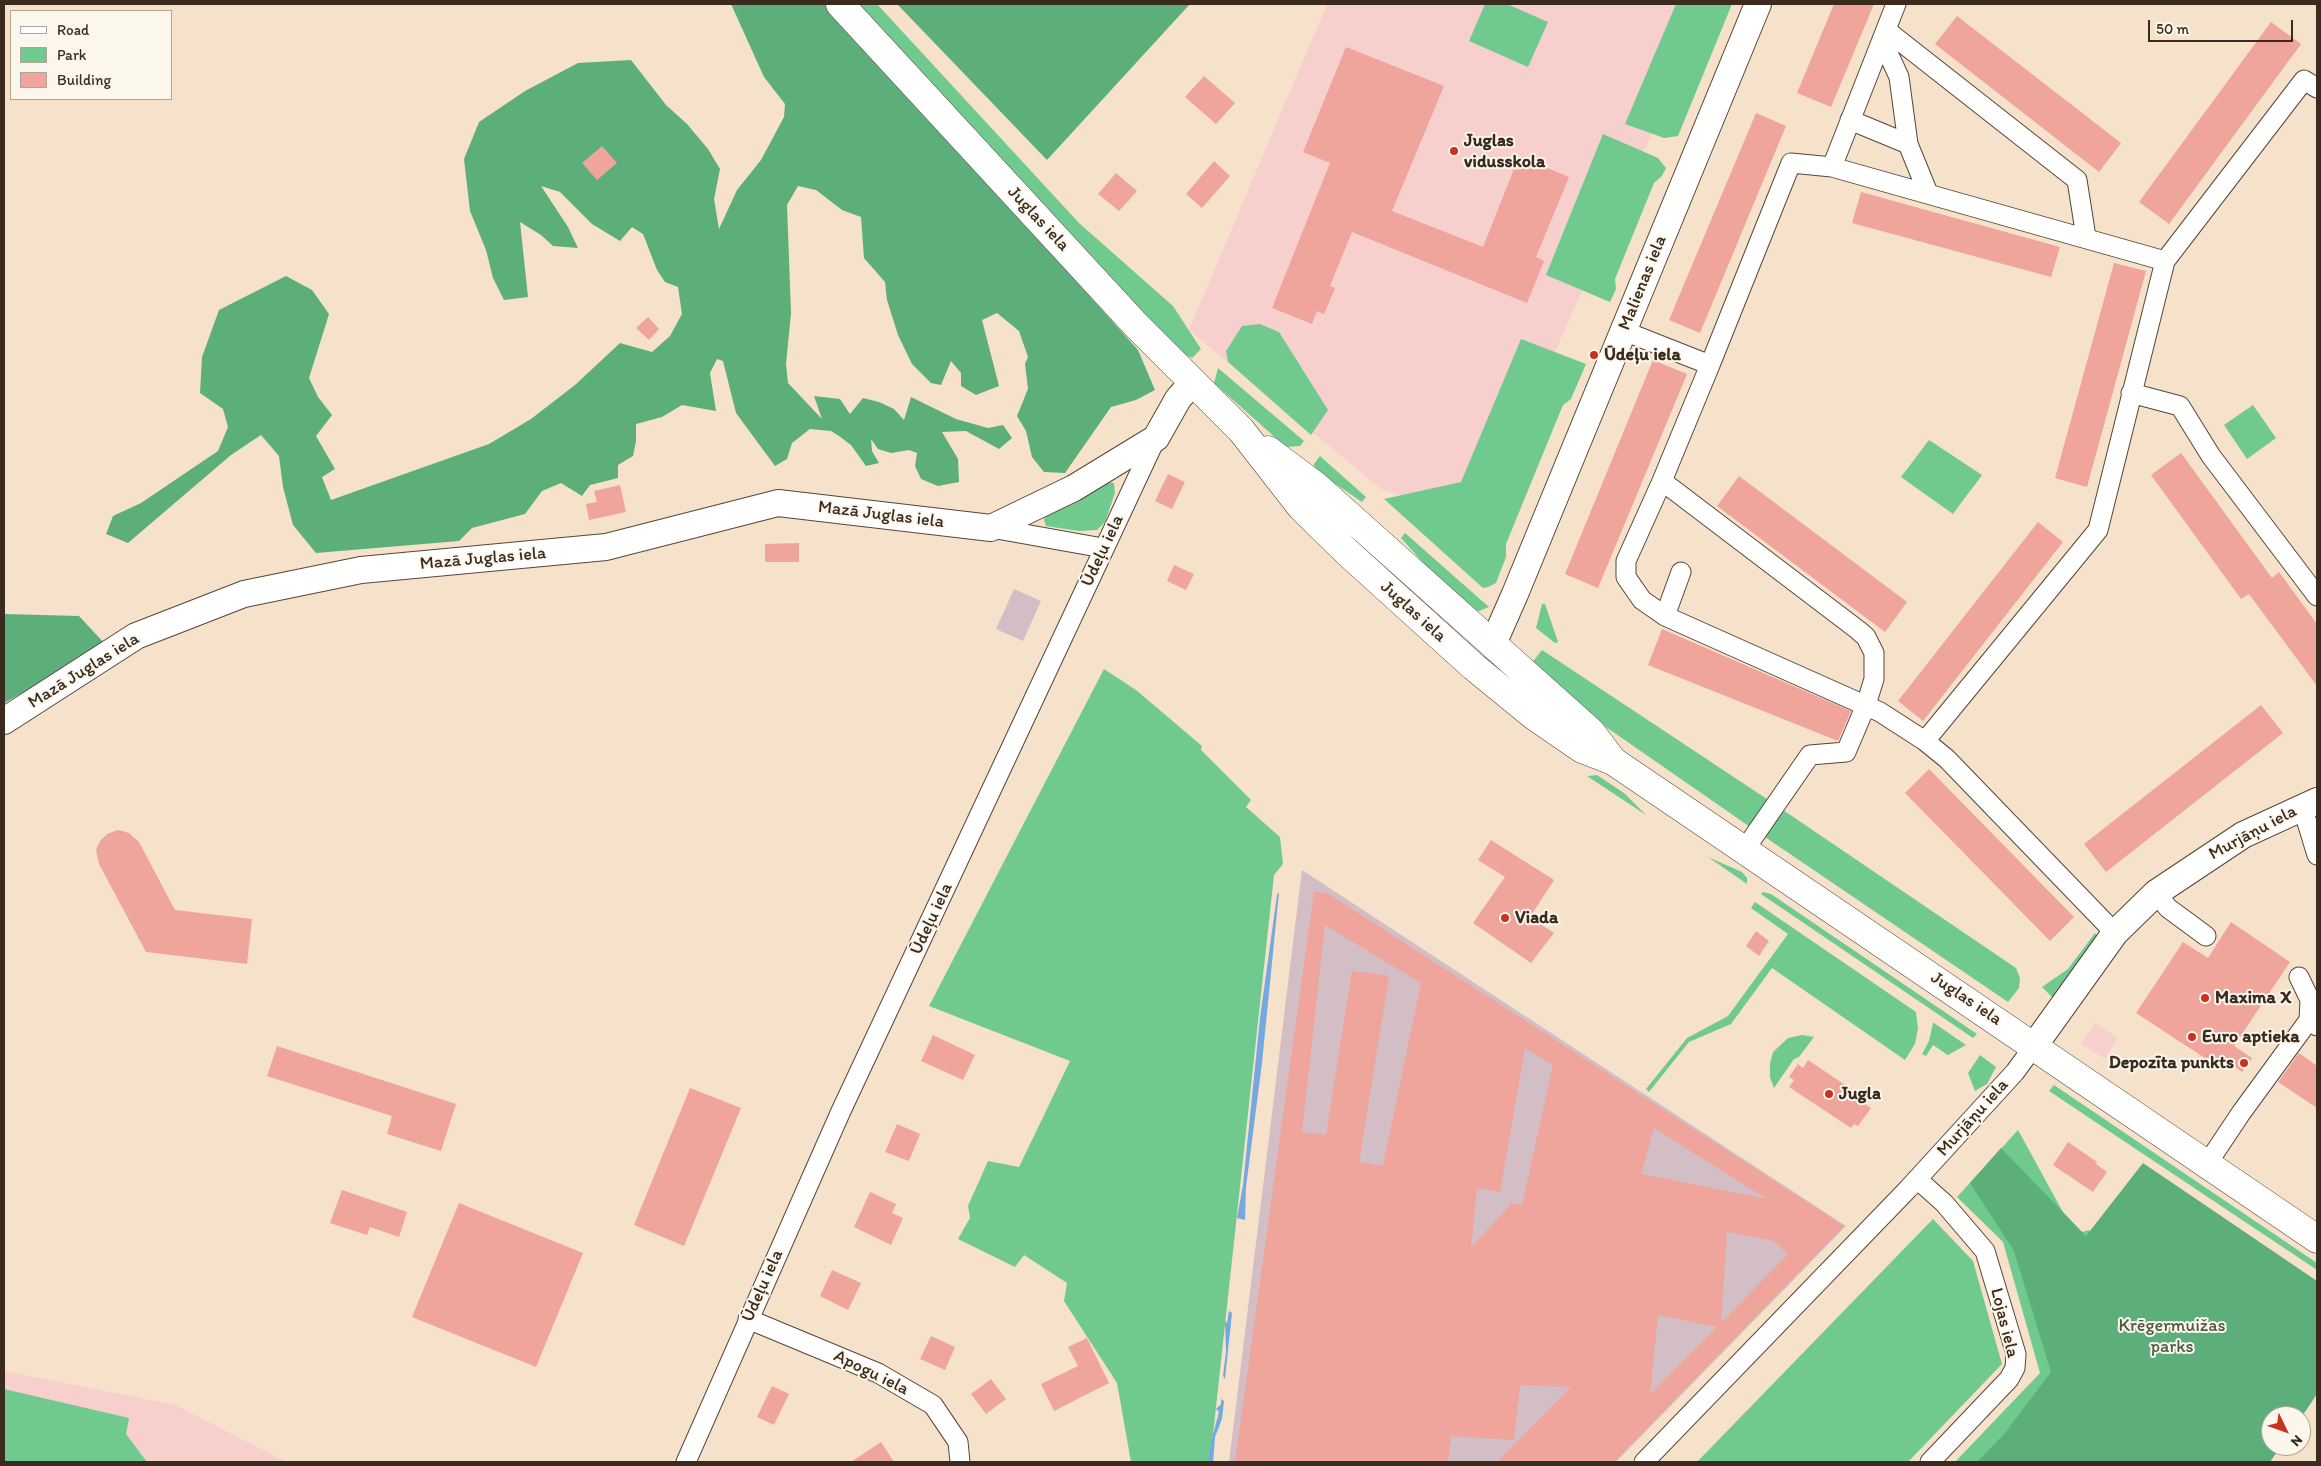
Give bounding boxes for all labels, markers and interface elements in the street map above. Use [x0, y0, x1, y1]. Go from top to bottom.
legend [10, 10, 172, 100]
scale bar [2151, 10, 2296, 42]
text: 50 m [2156, 20, 2189, 38]
text: Road [57, 21, 89, 39]
text: Park [57, 46, 87, 64]
text: Building [57, 71, 111, 89]
place label: Juglas vidusskola [1464, 130, 1545, 172]
marker: Juglas vidusskola [1448, 145, 1460, 157]
street label: Juglas iela [1002, 182, 1074, 256]
street label: Malienas iela [1614, 232, 1672, 334]
place label: Ūdeļu iela [1604, 344, 1681, 366]
marker: Ūdeļu iela [1588, 349, 1600, 361]
street label: Mazā Juglas iela [817, 497, 945, 533]
street label: Ūdeļu iela [1077, 512, 1129, 590]
street label: Mazā Juglas iela [419, 543, 547, 575]
street label: Juglas iela [1375, 577, 1451, 647]
street label: Mazā Juglas iela [24, 628, 144, 714]
street label: Murjāņu iela [2205, 801, 2301, 865]
street label: Ūdeļu iela [906, 880, 958, 958]
place label: Viada [1515, 907, 1558, 929]
marker: Viada [1499, 912, 1511, 924]
street label: Juglas iela [1926, 967, 2006, 1031]
place label: Maxima X [2215, 987, 2291, 1009]
marker: Maxima X [2199, 992, 2211, 1004]
place label: Euro aptieka [2202, 1026, 2300, 1048]
marker: Euro aptieka [2186, 1031, 2198, 1043]
place label: Depozīta punkts [2109, 1052, 2234, 1074]
marker: Depozīta punkts [2238, 1057, 2250, 1069]
street label: Murjāņu iela [1933, 1075, 2013, 1161]
place label: Jugla [1839, 1083, 1881, 1105]
marker: Jugla [1823, 1088, 1835, 1100]
street label: Ūdeļu iela [738, 1247, 788, 1325]
street label: Lojas iela [1985, 1286, 2023, 1360]
park label: Krēgermuižas parks [2118, 1315, 2226, 1358]
street label: Apogu iela [830, 1346, 912, 1400]
north arrow [2261, 1406, 2311, 1456]
text: N [2287, 1431, 2306, 1450]

